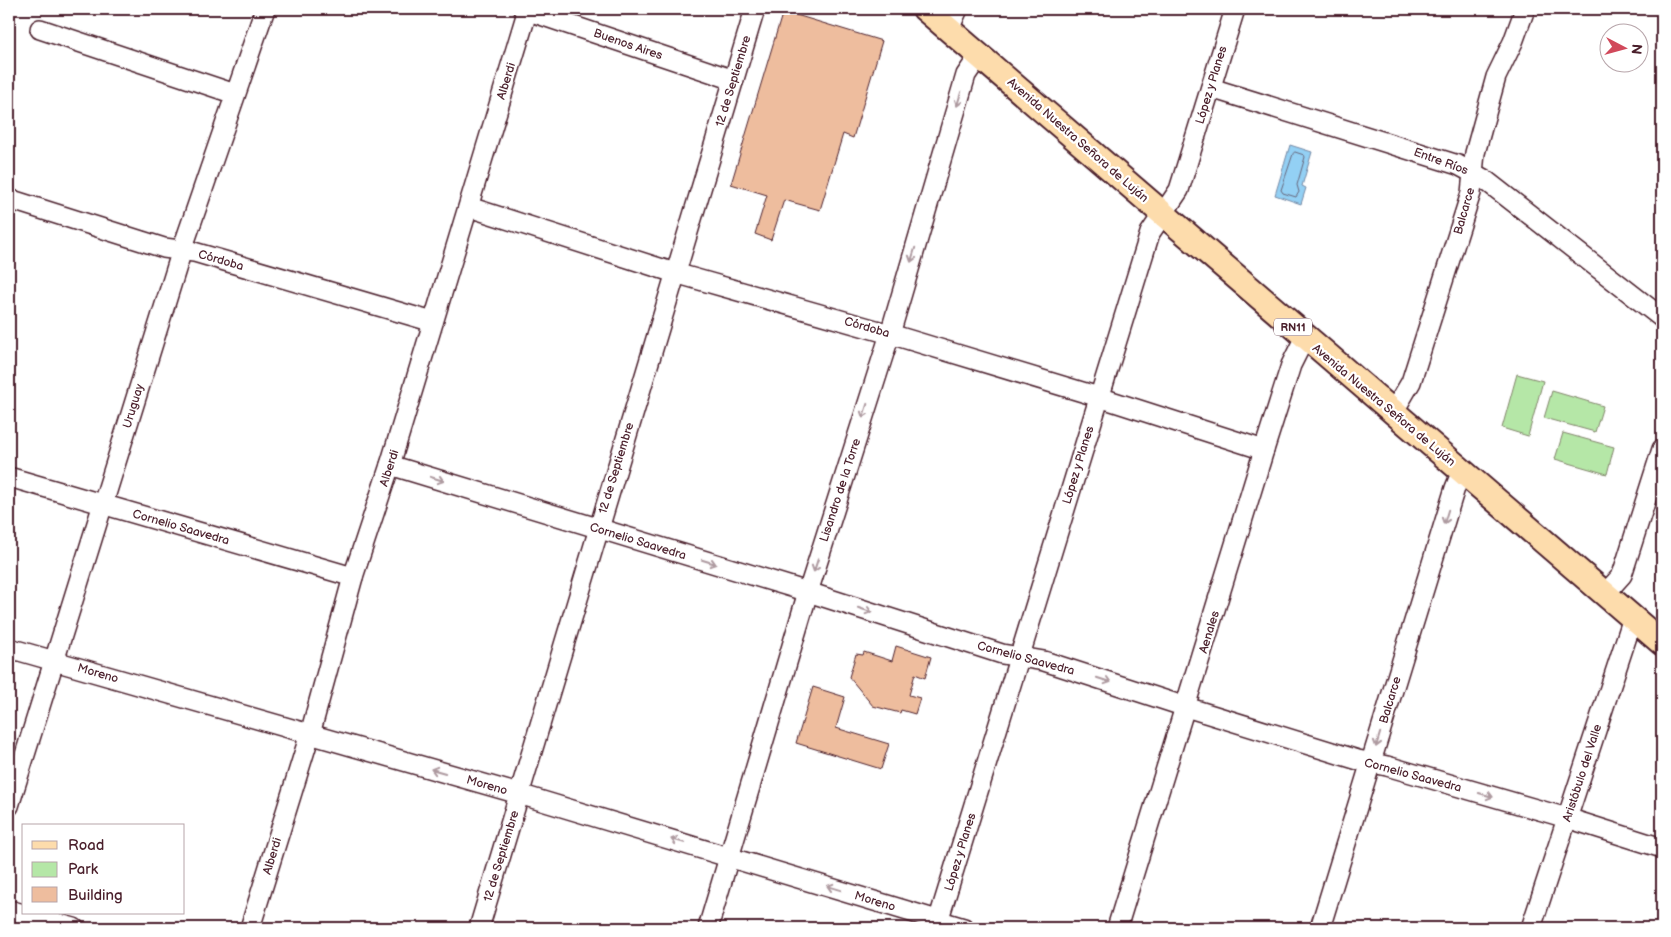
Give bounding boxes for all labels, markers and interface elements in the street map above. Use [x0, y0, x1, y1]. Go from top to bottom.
north arrow [1598, 22, 1648, 72]
street label: Buenos Aires [591, 26, 664, 63]
street label: 12 de Septiembre [712, 34, 755, 129]
text: N [1627, 43, 1645, 55]
street label: López y Planes [1193, 44, 1230, 126]
street label: Alberdi [494, 61, 519, 101]
street label: Avenida Nuestra Señora de Luján [1004, 75, 1151, 206]
one-way arrow [954, 91, 964, 107]
street label: Entre Ríos [1412, 145, 1470, 178]
street label: Balcarce [1451, 186, 1478, 236]
street label: Córdoba [196, 247, 246, 274]
one-way arrow [907, 247, 917, 263]
street label: Córdoba [842, 314, 892, 341]
road number: RN11 [1274, 318, 1312, 336]
street label: Avenida Nuestra Señora de Luján [1309, 341, 1458, 470]
street label: Uruguay [120, 382, 147, 430]
one-way arrow [860, 402, 870, 418]
street label: 12 de Septiembre [595, 421, 638, 516]
street label: López y Planes [1060, 424, 1097, 506]
street label: Lisandro de la Torre [817, 436, 864, 544]
street label: Alberdi [377, 448, 402, 488]
one-way arrow [428, 475, 444, 485]
street label: Cornelio Saavedra [131, 506, 231, 549]
one-way arrow [1441, 509, 1451, 525]
street label: Cornelio Saavedra [588, 520, 688, 563]
one-way arrow [811, 557, 821, 573]
one-way arrow [701, 558, 717, 568]
one-way arrow [856, 606, 872, 616]
street label: Aenales [1196, 609, 1223, 655]
street label: Cornelio Saavedra [976, 638, 1076, 679]
street label: Moreno [76, 660, 120, 687]
street label: Balcarce [1376, 675, 1405, 725]
one-way arrow [1096, 676, 1112, 686]
street label: Aristóbulo del Valle [1560, 722, 1605, 824]
one-way arrow [1373, 731, 1383, 747]
street label: Cornelio Saavedra [1363, 755, 1463, 796]
one-way arrow [431, 766, 447, 775]
street label: Moreno [465, 772, 509, 799]
one-way arrow [1477, 790, 1493, 800]
street label: 12 de Septiembre [480, 809, 523, 904]
street label: López y Planes [942, 811, 979, 893]
legend [22, 824, 185, 914]
text: Road [68, 836, 104, 855]
street label: Alberdi [260, 836, 285, 876]
one-way arrow [671, 836, 687, 846]
text: Park [68, 860, 99, 879]
one-way arrow [826, 883, 842, 893]
text: Building [68, 886, 123, 905]
street label: Moreno [853, 888, 897, 915]

